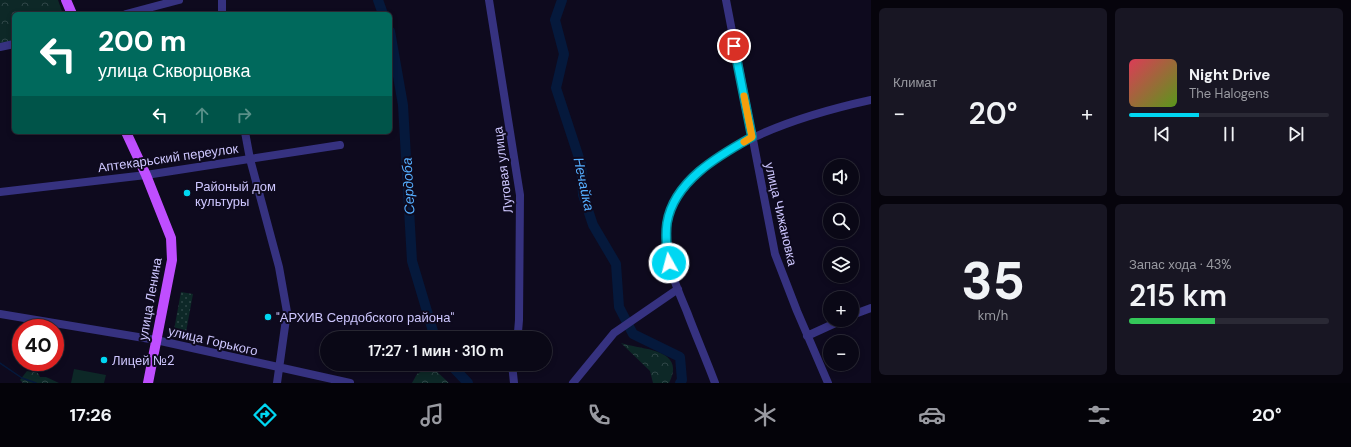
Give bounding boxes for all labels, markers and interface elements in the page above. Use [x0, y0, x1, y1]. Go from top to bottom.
text: 200 m [98, 23, 186, 60]
icon: left [32, 28, 84, 80]
pin [717, 29, 751, 63]
icon: arrive [723, 35, 745, 57]
text: улица Скворцовка [98, 59, 251, 83]
text: Night Drive [1189, 65, 1270, 85]
text: Климат [893, 74, 937, 91]
text: The Halogens [1189, 85, 1269, 102]
text: 20° [969, 94, 1017, 133]
text: − [893, 99, 905, 128]
text: + [1081, 99, 1093, 128]
icon: left [149, 104, 171, 126]
icon: ahead [191, 104, 213, 126]
icon: right [233, 104, 255, 126]
icon: previous [1151, 123, 1173, 145]
icon: pause [1218, 123, 1240, 145]
icon: next [1285, 123, 1307, 145]
street label: Луговая улица [489, 125, 517, 214]
street label: Аптекарьский переулок [97, 140, 240, 176]
water label: Нечайка [570, 156, 598, 213]
water label: Сердоба [398, 157, 418, 215]
map controls [823, 159, 859, 371]
button: sound [823, 159, 859, 195]
street label: улица Чижановка [761, 161, 801, 268]
place label: Районый дом культуры [195, 178, 276, 210]
marker: Районый дом культуры [182, 188, 192, 198]
button: search [823, 203, 859, 239]
position arrow [648, 242, 690, 284]
button: layers [823, 247, 859, 283]
text: 35 [961, 247, 1025, 315]
street label: улица Ленина [134, 256, 166, 342]
text: Запас хода · 43% [1129, 256, 1232, 273]
text: 215 km [1129, 276, 1227, 315]
button: + [823, 291, 859, 327]
text: km/h [978, 307, 1008, 324]
place label: "АРХИВ Сердобского района" [276, 309, 454, 326]
marker: "АРХИВ Сердобского района" [263, 312, 273, 322]
speed limit sign: 40 [12, 319, 64, 371]
street label: улица Горького [167, 322, 259, 360]
button: − [823, 335, 859, 371]
text: 17:27 · 1 мин · 310 m [368, 341, 504, 361]
place label: Лицей №2 [112, 352, 174, 369]
marker: Лицей №2 [99, 355, 109, 365]
icon: directions [251, 401, 279, 429]
icon: music [418, 401, 446, 429]
icon: phone [585, 401, 613, 429]
icon: climate [751, 401, 779, 429]
icon: car [918, 401, 946, 429]
icon: filters [1085, 401, 1113, 429]
text: 17:26 [69, 403, 112, 427]
text: 20° [1252, 403, 1282, 427]

